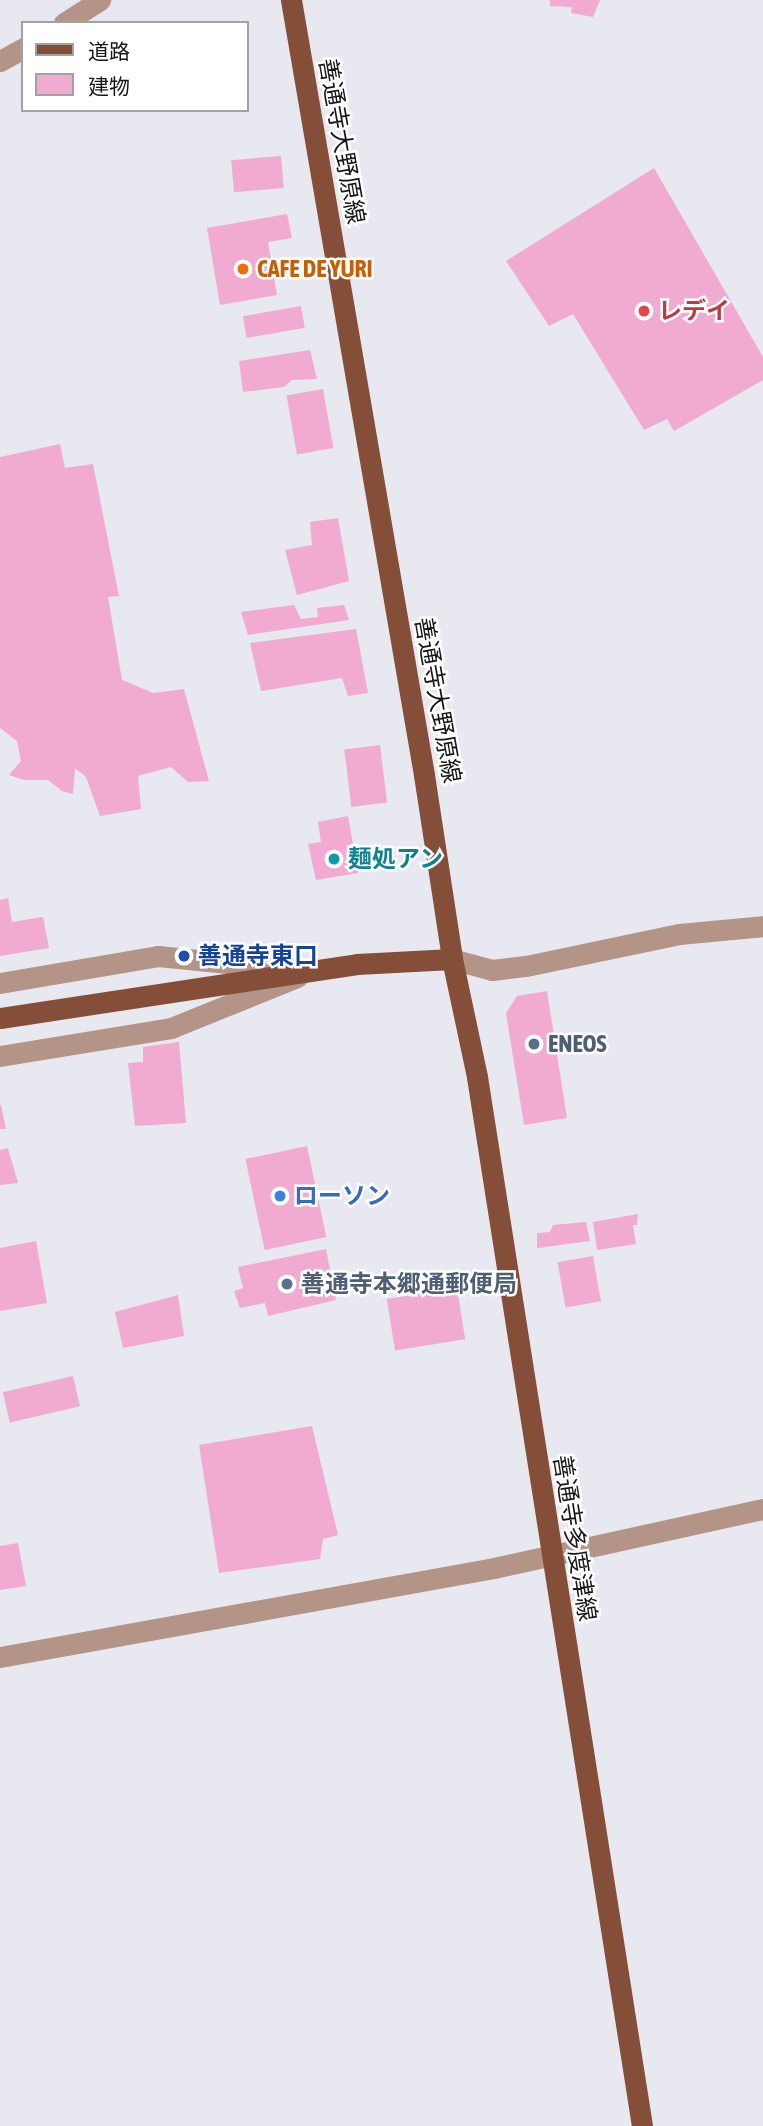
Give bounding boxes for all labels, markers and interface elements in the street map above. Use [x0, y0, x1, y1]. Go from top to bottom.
legend [21, 21, 248, 112]
text: 道路 [88, 39, 130, 63]
street label: 善通寺大野原線 [313, 56, 371, 226]
text: 建物 [88, 74, 130, 98]
place label: CAFE DE YURI [257, 255, 373, 283]
marker: CAFE DE YURI [235, 261, 251, 277]
place label: レデイ [658, 297, 730, 325]
marker: レデイ [636, 303, 652, 319]
street label: 善通寺大野原線 [409, 615, 467, 785]
place label: 麺処アン [348, 845, 444, 873]
marker: 麺処アン [326, 851, 342, 867]
place label: 善通寺東口 [198, 942, 318, 970]
marker: 善通寺東口 [176, 948, 192, 964]
place label: ENEOS [548, 1030, 607, 1058]
marker: ENEOS [526, 1036, 542, 1052]
place label: ローソン [294, 1182, 390, 1210]
marker: ローソン [272, 1188, 288, 1204]
place label: 善通寺本郷通郵便局 [301, 1270, 517, 1298]
marker: 善通寺本郷通郵便局 [279, 1276, 295, 1292]
street label: 善通寺多度津線 [548, 1453, 602, 1623]

